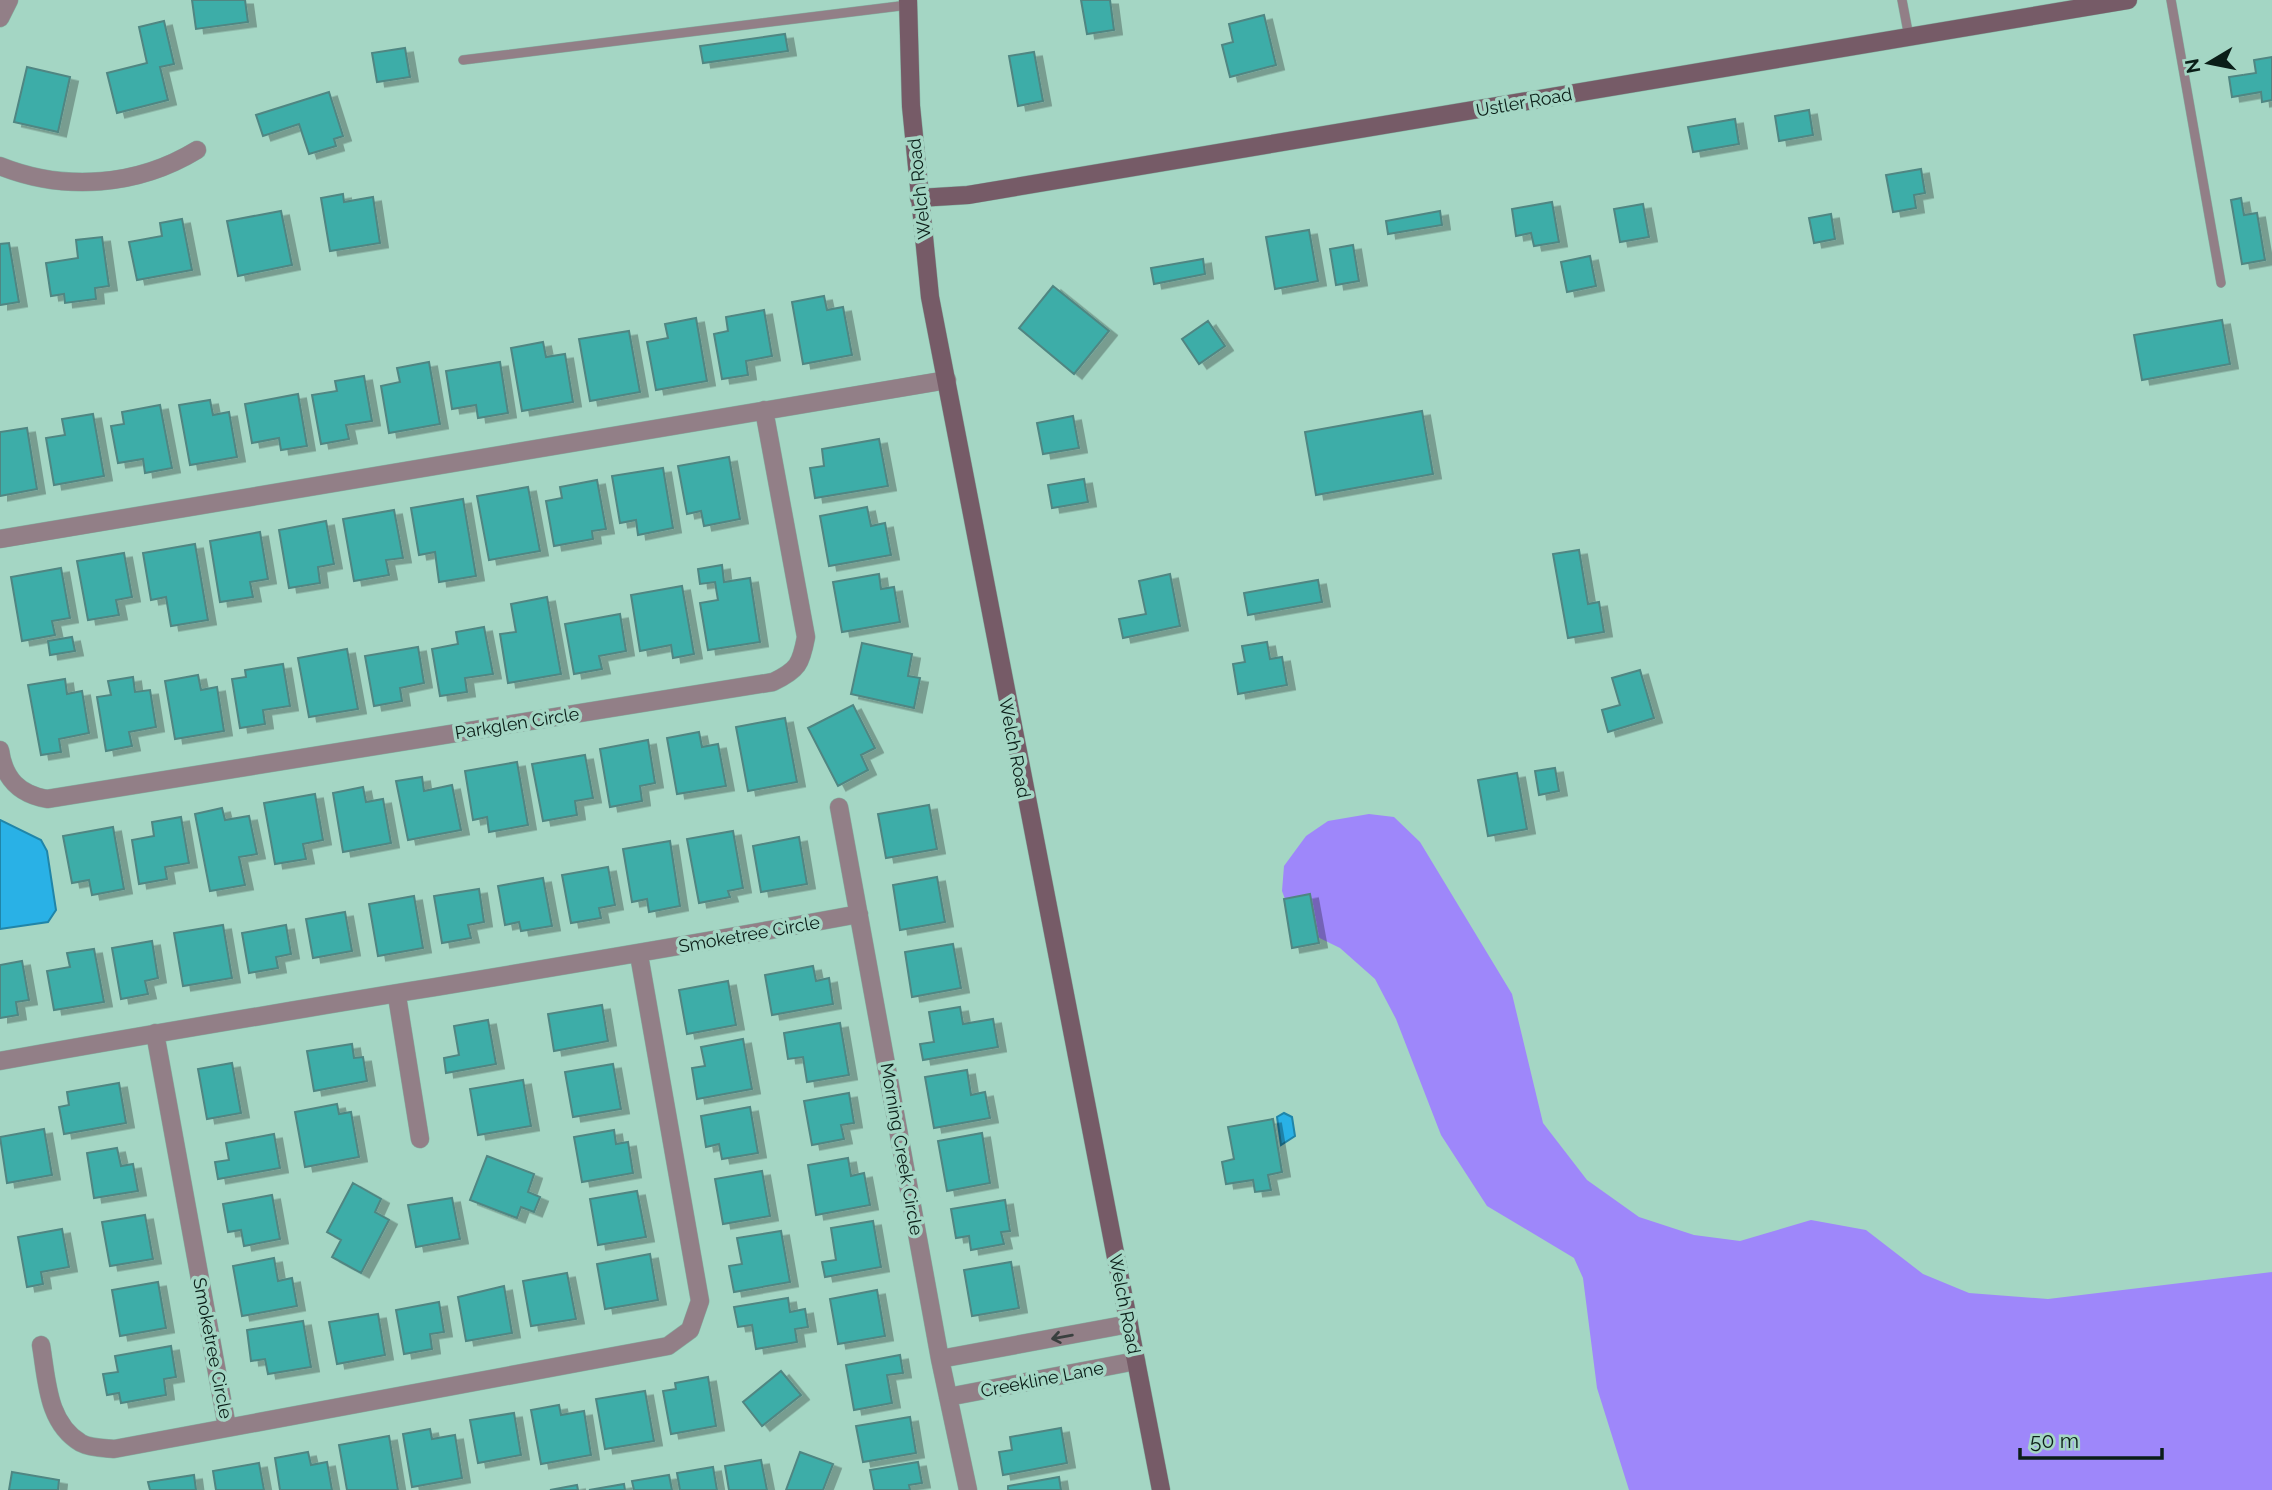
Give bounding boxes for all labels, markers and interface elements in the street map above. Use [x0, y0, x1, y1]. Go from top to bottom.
north arrow [2174, 28, 2244, 98]
text: N [2180, 57, 2204, 75]
street label: Ustler Road [1474, 83, 1574, 121]
street label: Welch Road [903, 138, 935, 240]
street label: Welch Road [995, 696, 1035, 800]
street label: Parkglen Circle [453, 703, 581, 743]
street label: Smoketree Circle [677, 911, 822, 957]
street label: Morning Creek Circle [877, 1061, 928, 1237]
street label: Welch Road [1105, 1252, 1145, 1356]
street label: Smoketree Circle [189, 1276, 237, 1421]
one-way arrow [1051, 1331, 1074, 1344]
street label: Creekline Lane [979, 1357, 1106, 1401]
scale bar [2020, 1416, 2162, 1460]
text: 50 m [2030, 1428, 2079, 1453]

